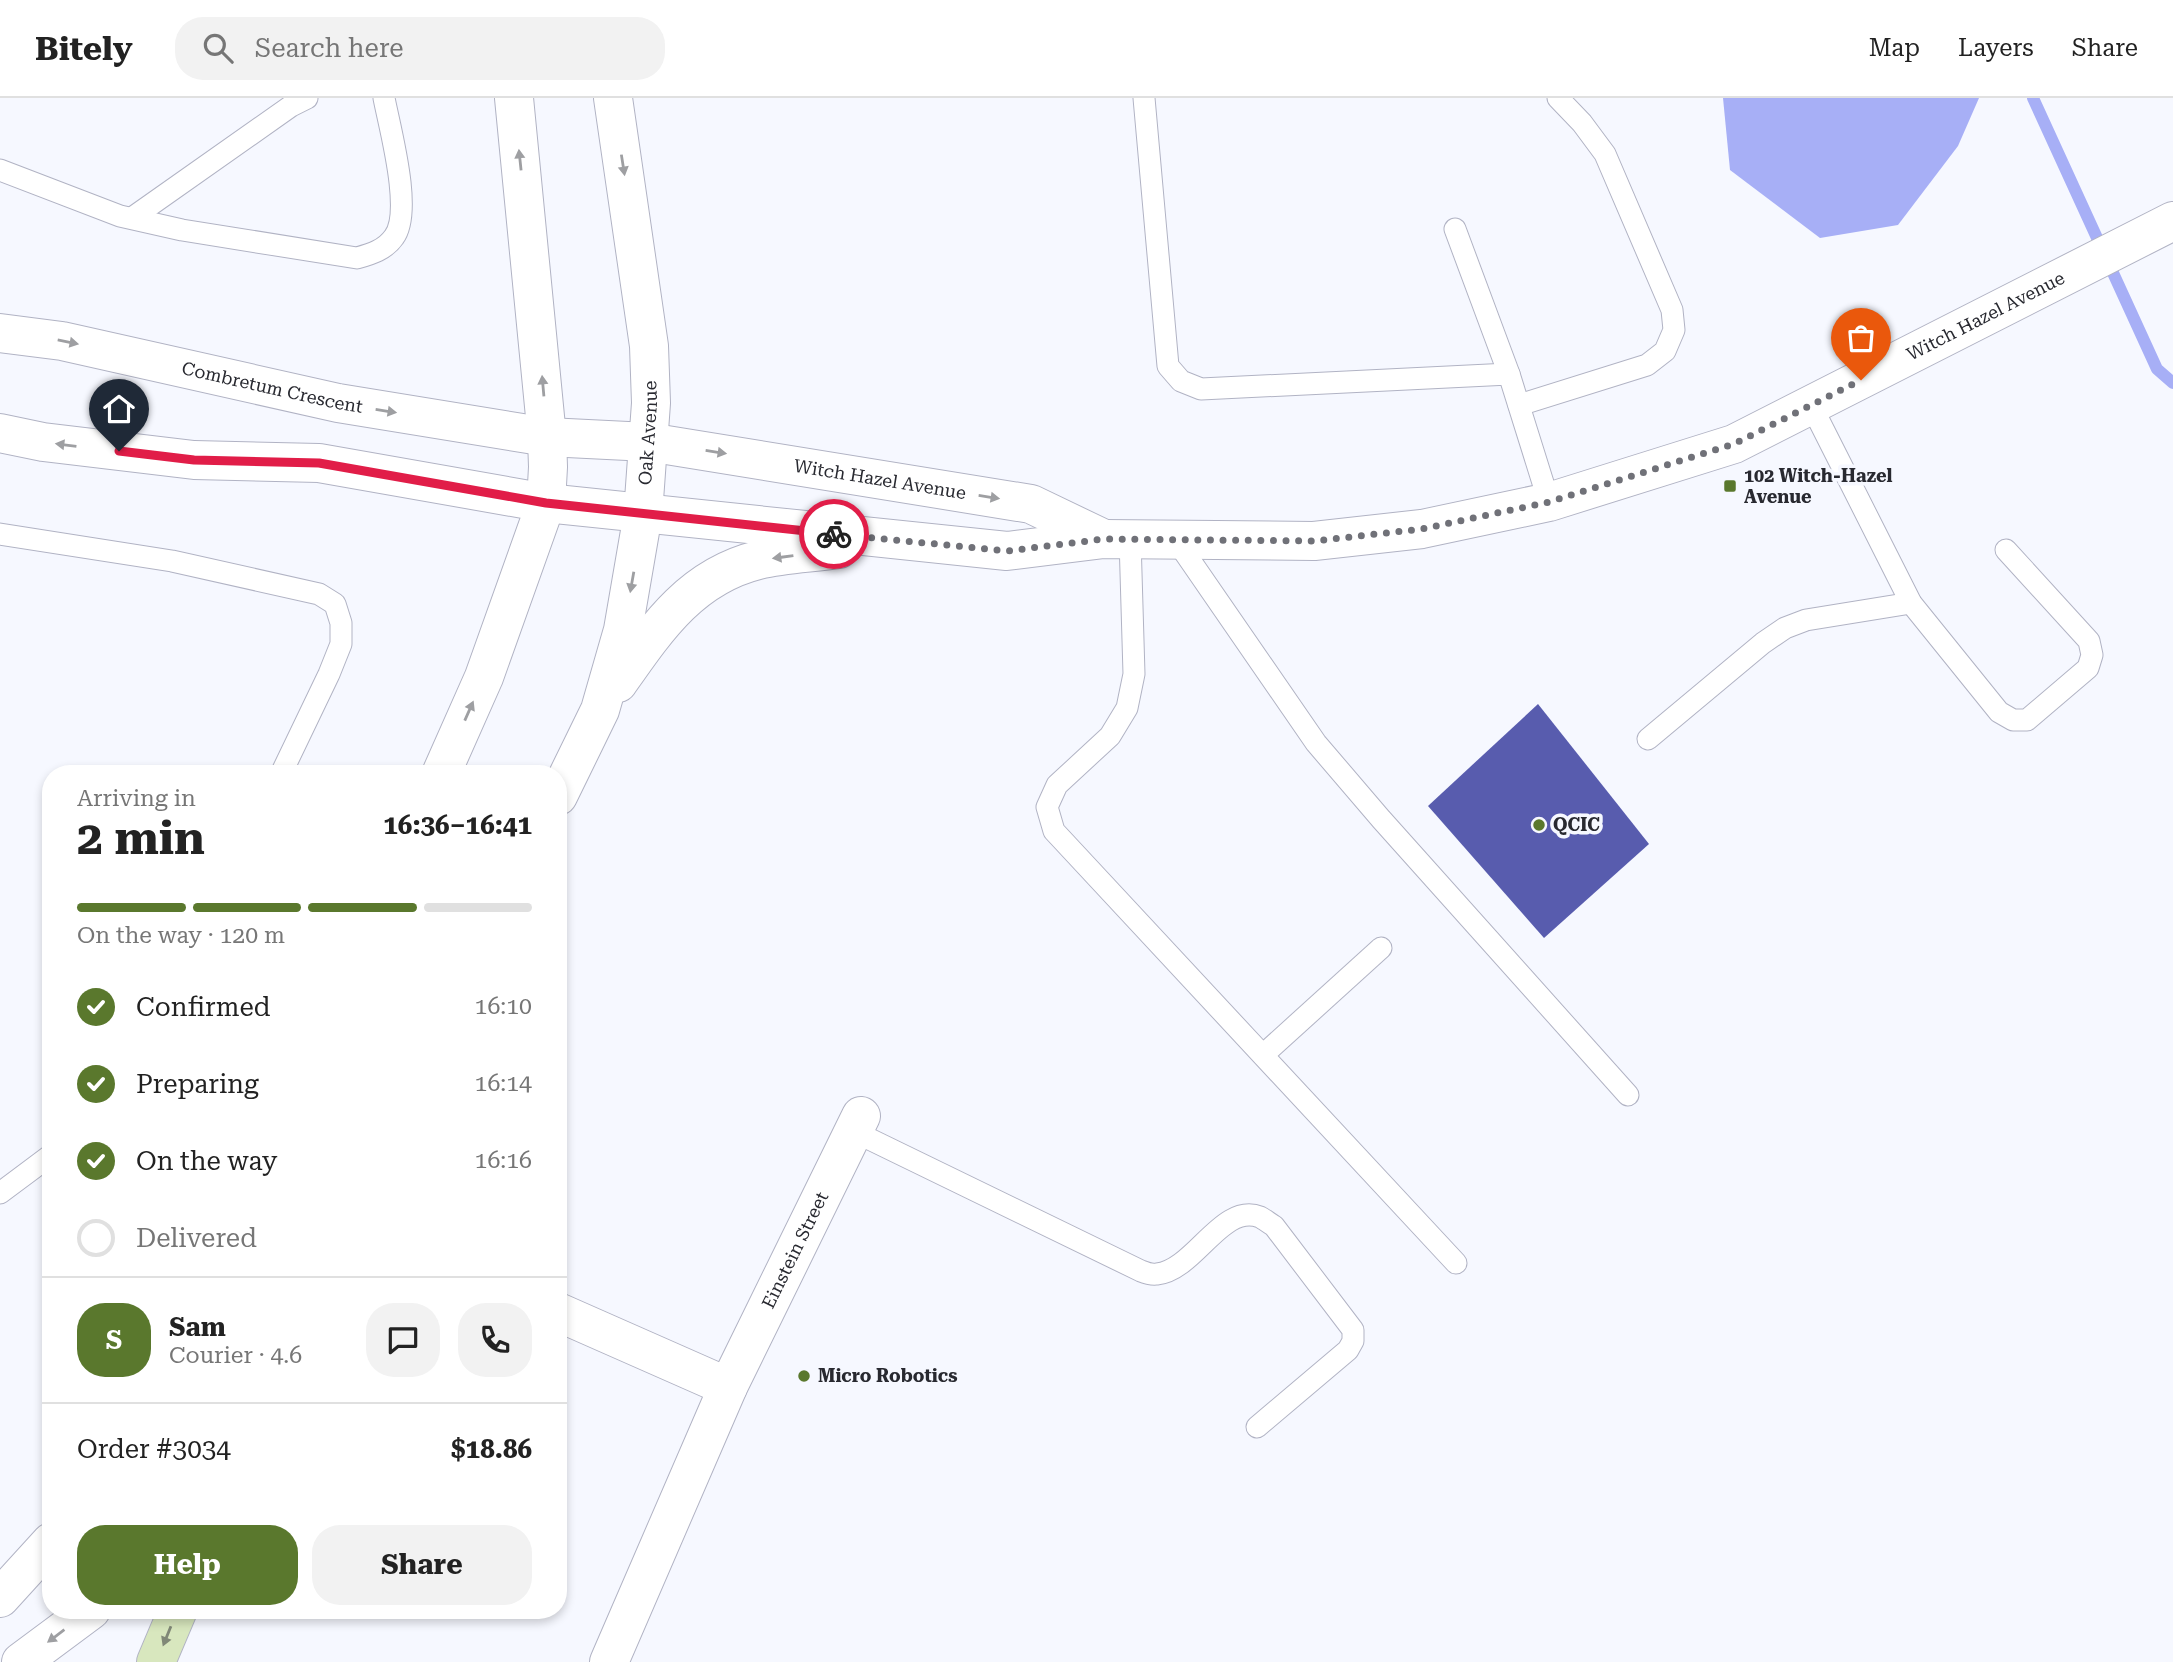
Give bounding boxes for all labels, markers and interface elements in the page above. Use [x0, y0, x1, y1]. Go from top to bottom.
search box [175, 17, 665, 80]
text: Bitely [35, 29, 133, 68]
icon: search [199, 29, 237, 67]
text: Search here [255, 33, 404, 63]
text: Map [1869, 34, 1920, 62]
text: Layers [1958, 34, 2034, 62]
text: Share [2072, 34, 2138, 62]
one-way arrow [515, 149, 526, 171]
one-way arrow [618, 155, 629, 177]
street label: Witch Hazel Avenue [1903, 267, 2068, 364]
pin [1831, 308, 1891, 380]
icon: bag [1842, 319, 1880, 357]
one-way arrow [57, 337, 79, 348]
street label: Combretum Crescent [180, 357, 365, 417]
one-way arrow [537, 375, 548, 397]
pin [89, 379, 149, 451]
street label: Oak Avenue [634, 380, 661, 486]
icon: home [100, 390, 138, 428]
one-way arrow [375, 406, 397, 417]
one-way arrow [55, 439, 77, 450]
one-way arrow [705, 447, 727, 458]
street label: Witch Hazel Avenue [792, 455, 968, 503]
place label: 102 Witch-Hazel Avenue [1744, 465, 1892, 507]
marker: 102 Witch-Hazel Avenue [1722, 478, 1738, 494]
one-way arrow [978, 492, 1000, 503]
courier [799, 499, 869, 569]
icon: bike [815, 515, 853, 553]
one-way arrow [772, 551, 794, 562]
one-way arrow [626, 571, 637, 593]
one-way arrow [464, 701, 475, 722]
text: Arriving in [77, 785, 196, 812]
text: 16:36–16:41 [383, 810, 532, 840]
text: 2 min [77, 811, 205, 865]
place label: QCIC [1553, 814, 1600, 835]
marker: QCIC [1531, 817, 1547, 833]
text: On the way · 120 m [77, 922, 285, 949]
icon: check [77, 988, 115, 1026]
text: Confirmed [136, 992, 271, 1022]
text: 16:10 [475, 993, 532, 1020]
icon: check [77, 1065, 115, 1103]
text: Preparing [136, 1069, 259, 1099]
text: 16:14 [475, 1070, 532, 1097]
icon: check [77, 1142, 115, 1180]
text: On the way [136, 1146, 277, 1176]
text: 16:16 [475, 1147, 532, 1174]
street label: Einstein Street [757, 1188, 832, 1312]
text: Delivered [136, 1223, 257, 1253]
button: chat [366, 1303, 440, 1377]
button: phone [458, 1303, 532, 1377]
text: Sam [169, 1312, 226, 1342]
text: S [106, 1325, 122, 1355]
text: Courier · 4.6 [169, 1342, 302, 1369]
place label: Micro Robotics [818, 1365, 958, 1386]
marker: Micro Robotics [796, 1368, 812, 1384]
text: Order #3034 [77, 1434, 231, 1464]
text: $18.86 [451, 1434, 532, 1464]
button: Help [77, 1525, 298, 1605]
button: Share [312, 1525, 532, 1605]
one-way arrow [161, 1626, 173, 1646]
one-way arrow [47, 1629, 65, 1643]

